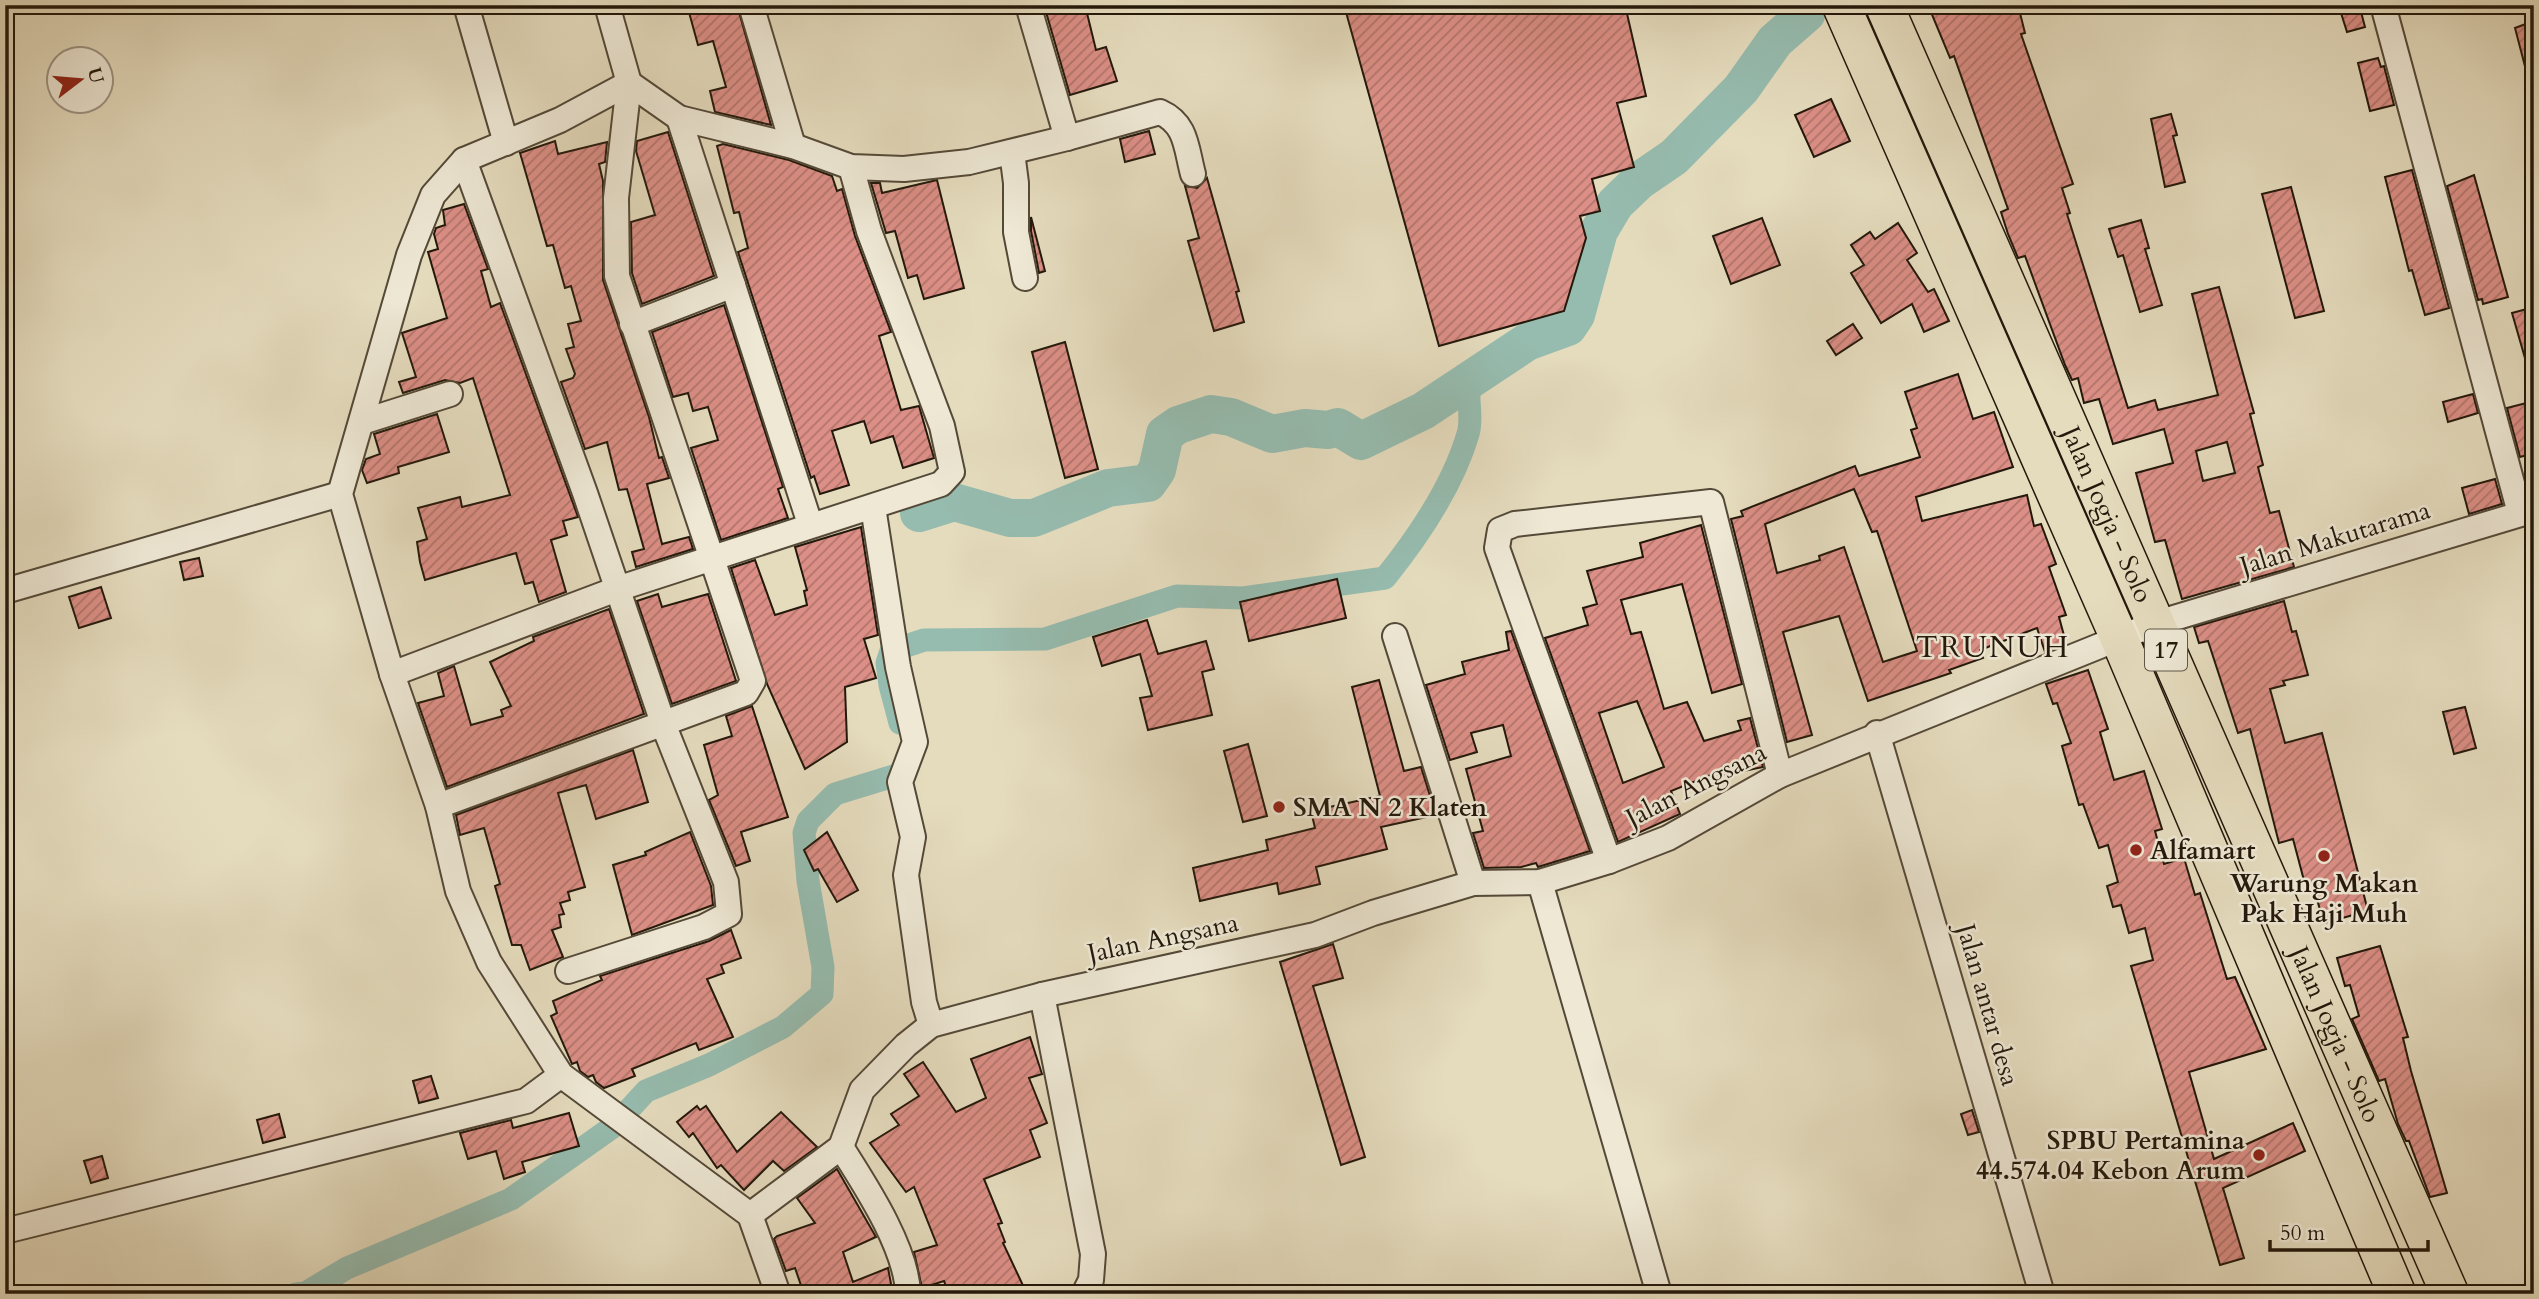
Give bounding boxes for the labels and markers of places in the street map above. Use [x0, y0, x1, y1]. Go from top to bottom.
place label: SMA N 2 Klaten [1293, 790, 1487, 825]
marker: SMA N 2 Klaten [1271, 799, 1287, 815]
place label: Alfamart [2150, 833, 2255, 868]
marker: Alfamart [2128, 842, 2144, 858]
marker: Warung Makan Pak Haji Muh [2316, 848, 2332, 864]
place label: Warung Makan Pak Haji Muh [2229, 866, 2418, 931]
place label: SPBU Pertamina 44.574.04 Kebon Arum [1976, 1123, 2245, 1188]
marker: SPBU Pertamina 44.574.04 Kebon Arum [2251, 1147, 2267, 1163]

